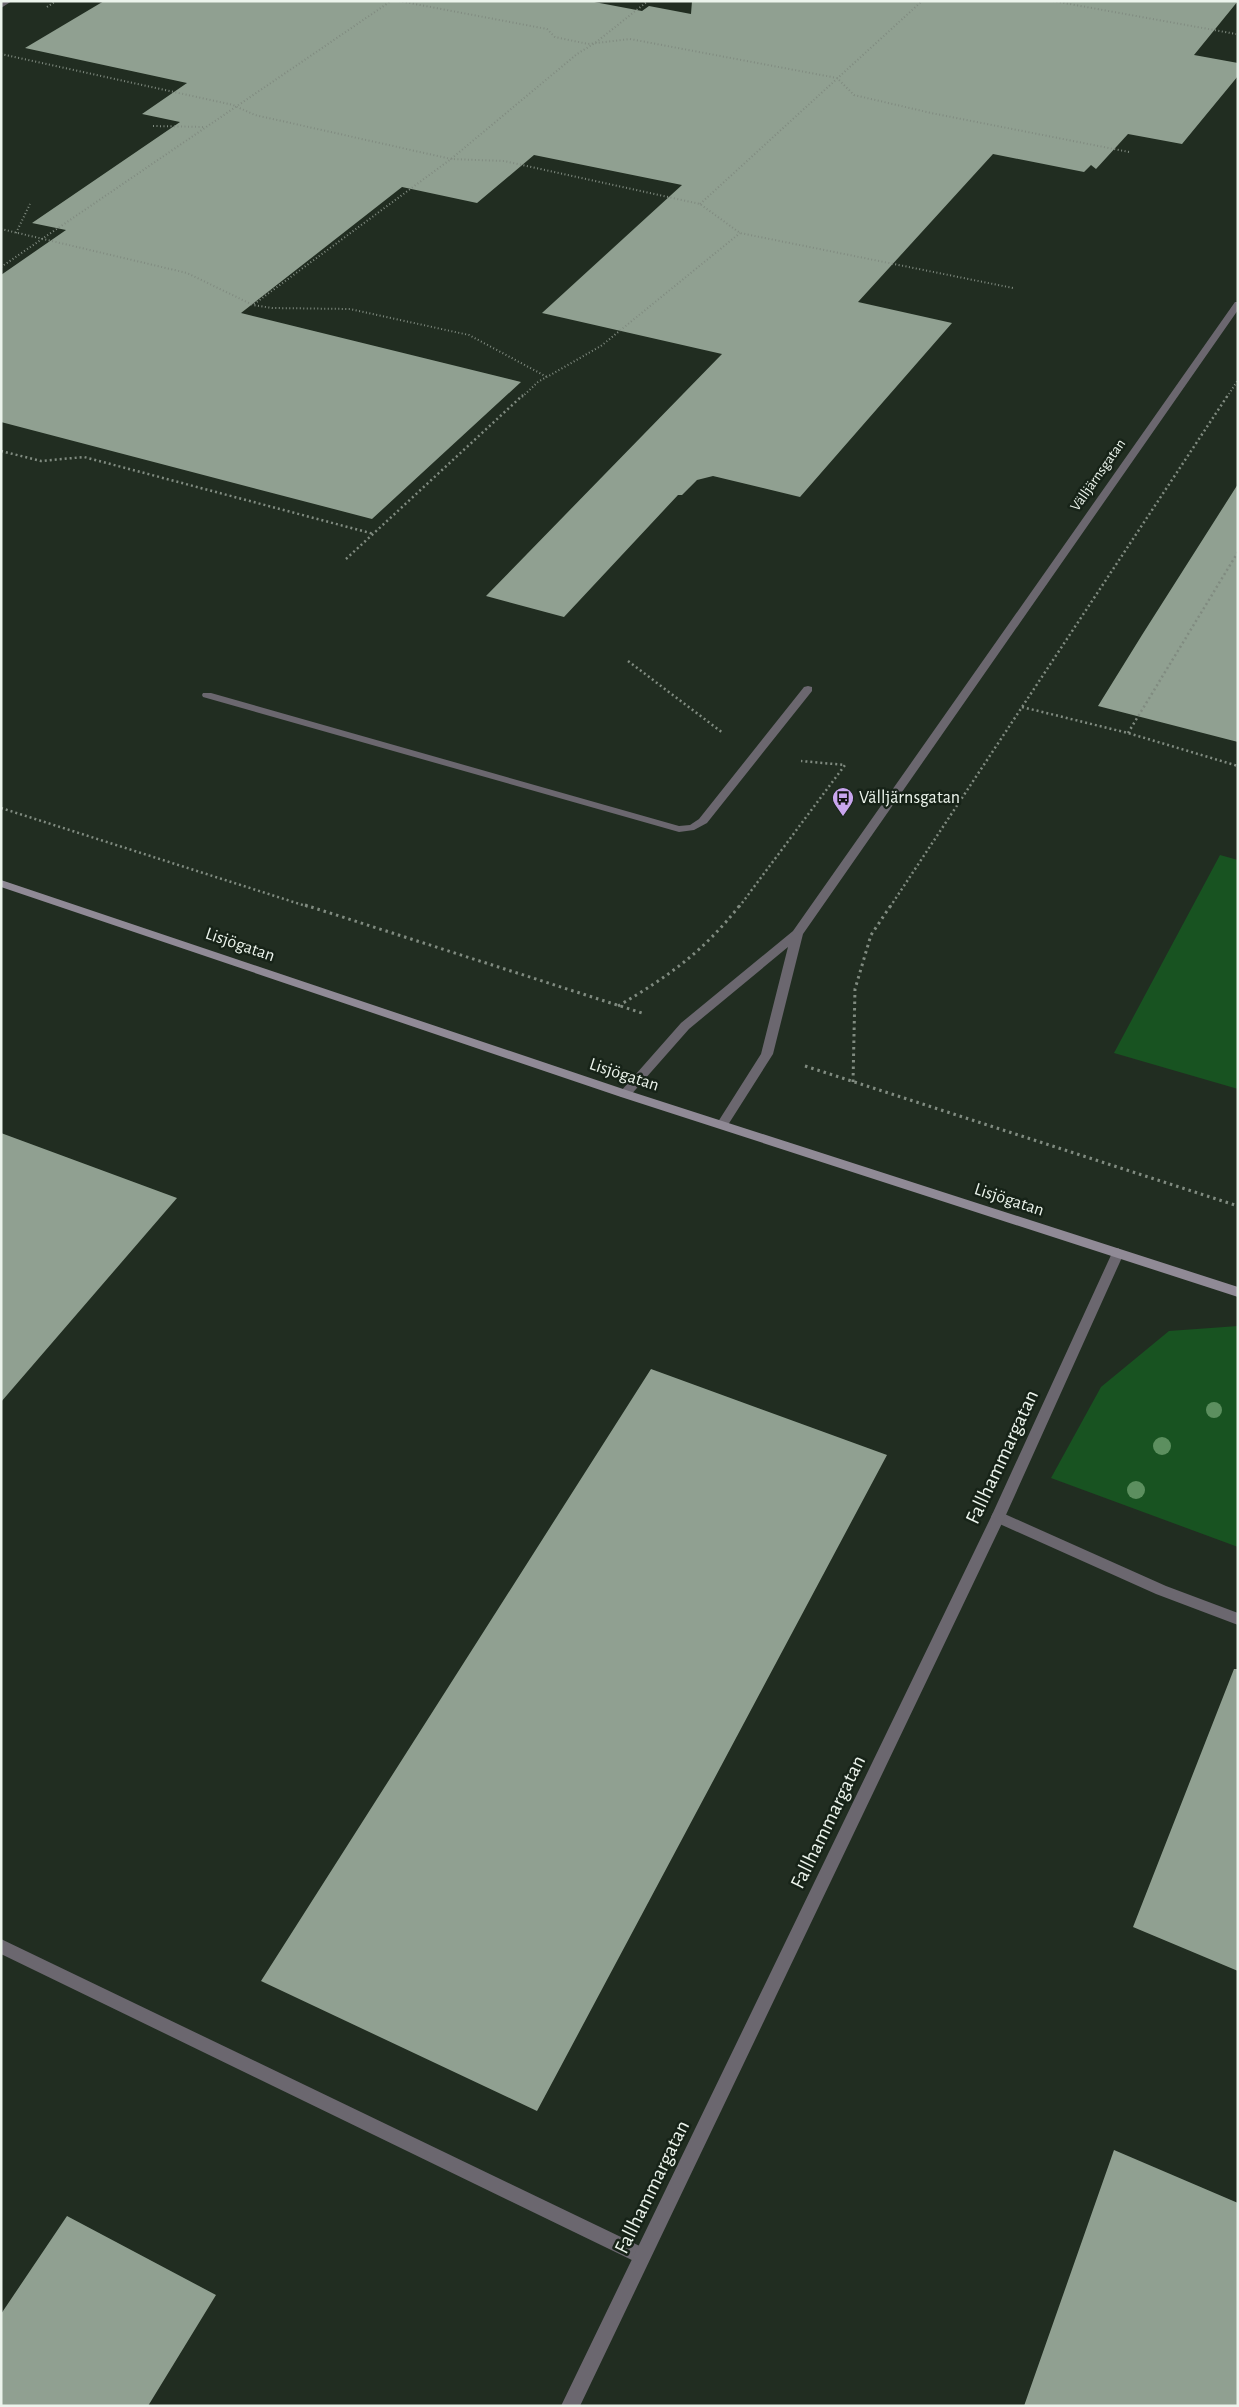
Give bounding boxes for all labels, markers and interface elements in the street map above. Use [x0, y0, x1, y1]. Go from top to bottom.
street label: Välljärnsgatan [1068, 436, 1128, 514]
bus stop icon: Välljärnsgatan [831, 786, 855, 817]
place label: Välljärnsgatan [859, 789, 960, 807]
street label: Lisjögatan [203, 925, 277, 965]
street label: Lisjögatan [587, 1055, 661, 1095]
street label: Lisjögatan [972, 1180, 1046, 1220]
street label: Fallhammargatan [962, 1387, 1042, 1527]
street label: Fallhammargatan [787, 1752, 869, 1892]
street label: Fallhammargatan [611, 2117, 693, 2257]

